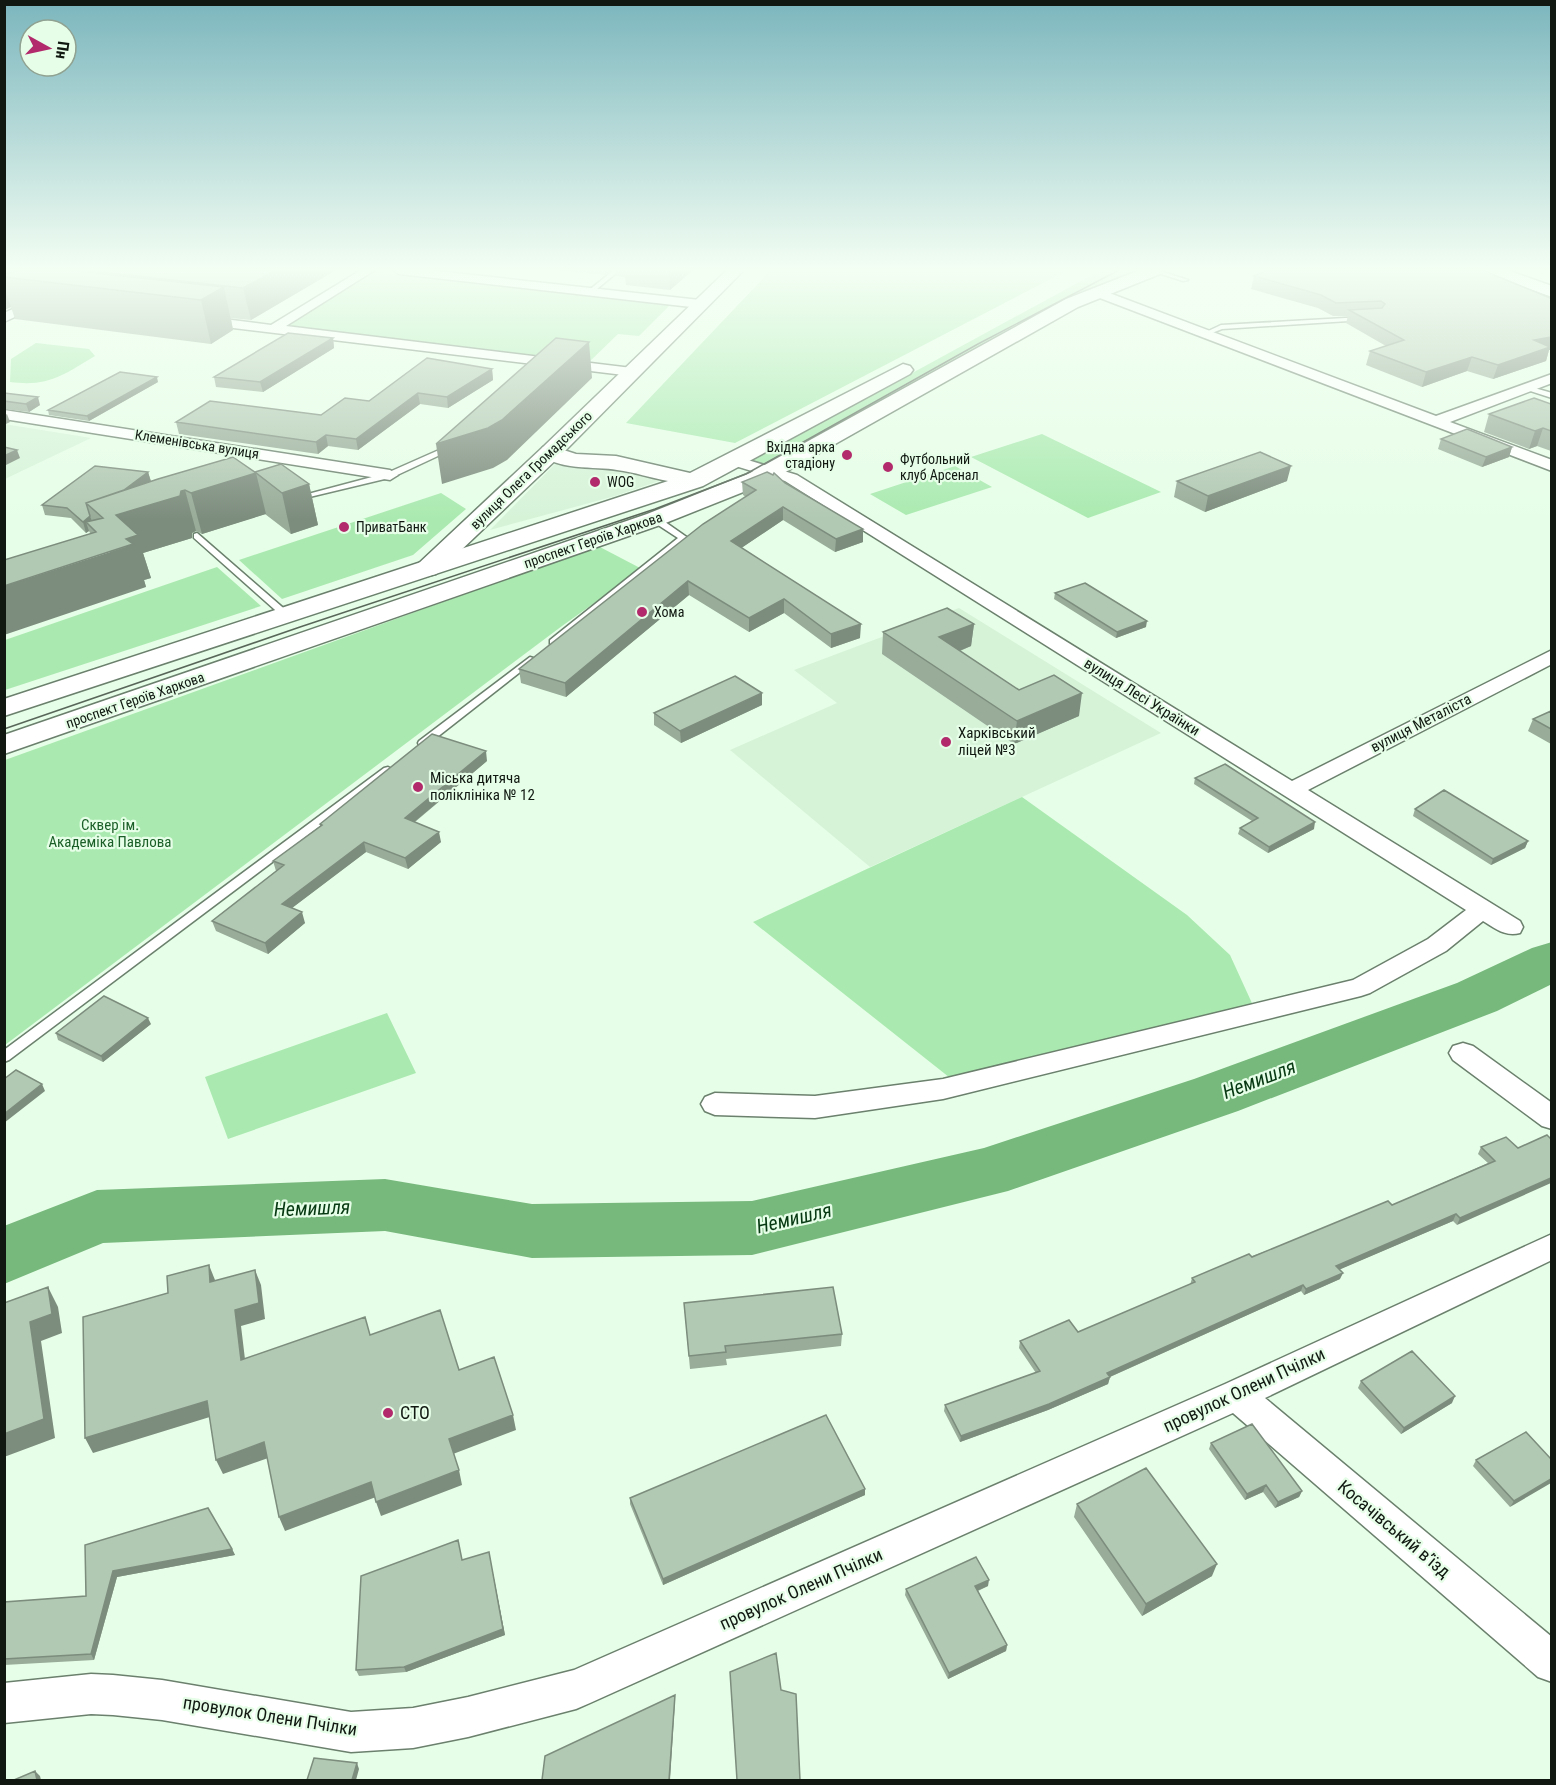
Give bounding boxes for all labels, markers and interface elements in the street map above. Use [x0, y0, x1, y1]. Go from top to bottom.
north arrow [18, 18, 78, 78]
text: Пн [52, 40, 73, 60]
street label: вулиця Олега Громадського [467, 408, 595, 532]
street label: Клеменівська вулиця [134, 426, 260, 462]
place label: Вхідна арка стадіону [766, 439, 835, 471]
marker: Вхідна арка стадіону [840, 448, 854, 462]
place label: Футбольний клуб Арсенал [900, 451, 979, 483]
marker: Футбольний клуб Арсенал [881, 460, 895, 474]
place label: WOG [607, 474, 634, 490]
marker: WOG [588, 475, 602, 489]
street label: проспект Героїв Харкова [522, 509, 664, 571]
place label: ПриватБанк [356, 519, 427, 535]
marker: ПриватБанк [337, 520, 351, 534]
place label: Хома [654, 604, 684, 620]
marker: Хома [635, 605, 649, 619]
street label: вулиця Лесі Українки [1081, 654, 1203, 740]
street label: проспект Героїв Харкова [64, 669, 206, 731]
street label: вулиця Металіста [1368, 690, 1474, 756]
place label: Харківський ліцей №3 [958, 724, 1036, 759]
marker: Харківський ліцей №3 [939, 735, 953, 749]
place label: Міська дитяча поліклініка № 12 [430, 769, 535, 804]
marker: Міська дитяча поліклініка № 12 [411, 780, 425, 794]
park label: Сквер ім. Академіка Павлова [48, 816, 172, 851]
water label: Немишля [1219, 1054, 1299, 1104]
water label: Немишля [273, 1195, 351, 1221]
water label: Немишля [754, 1198, 834, 1238]
street label: провулок Олени Пчілки [1160, 1343, 1328, 1436]
place label: СТО [400, 1402, 430, 1423]
marker: СТО [381, 1406, 395, 1420]
street label: Косачівський в’їзд [1334, 1476, 1455, 1582]
street label: провулок Олени Пчілки [716, 1543, 885, 1634]
street label: провулок Олени Пчілки [182, 1691, 359, 1740]

